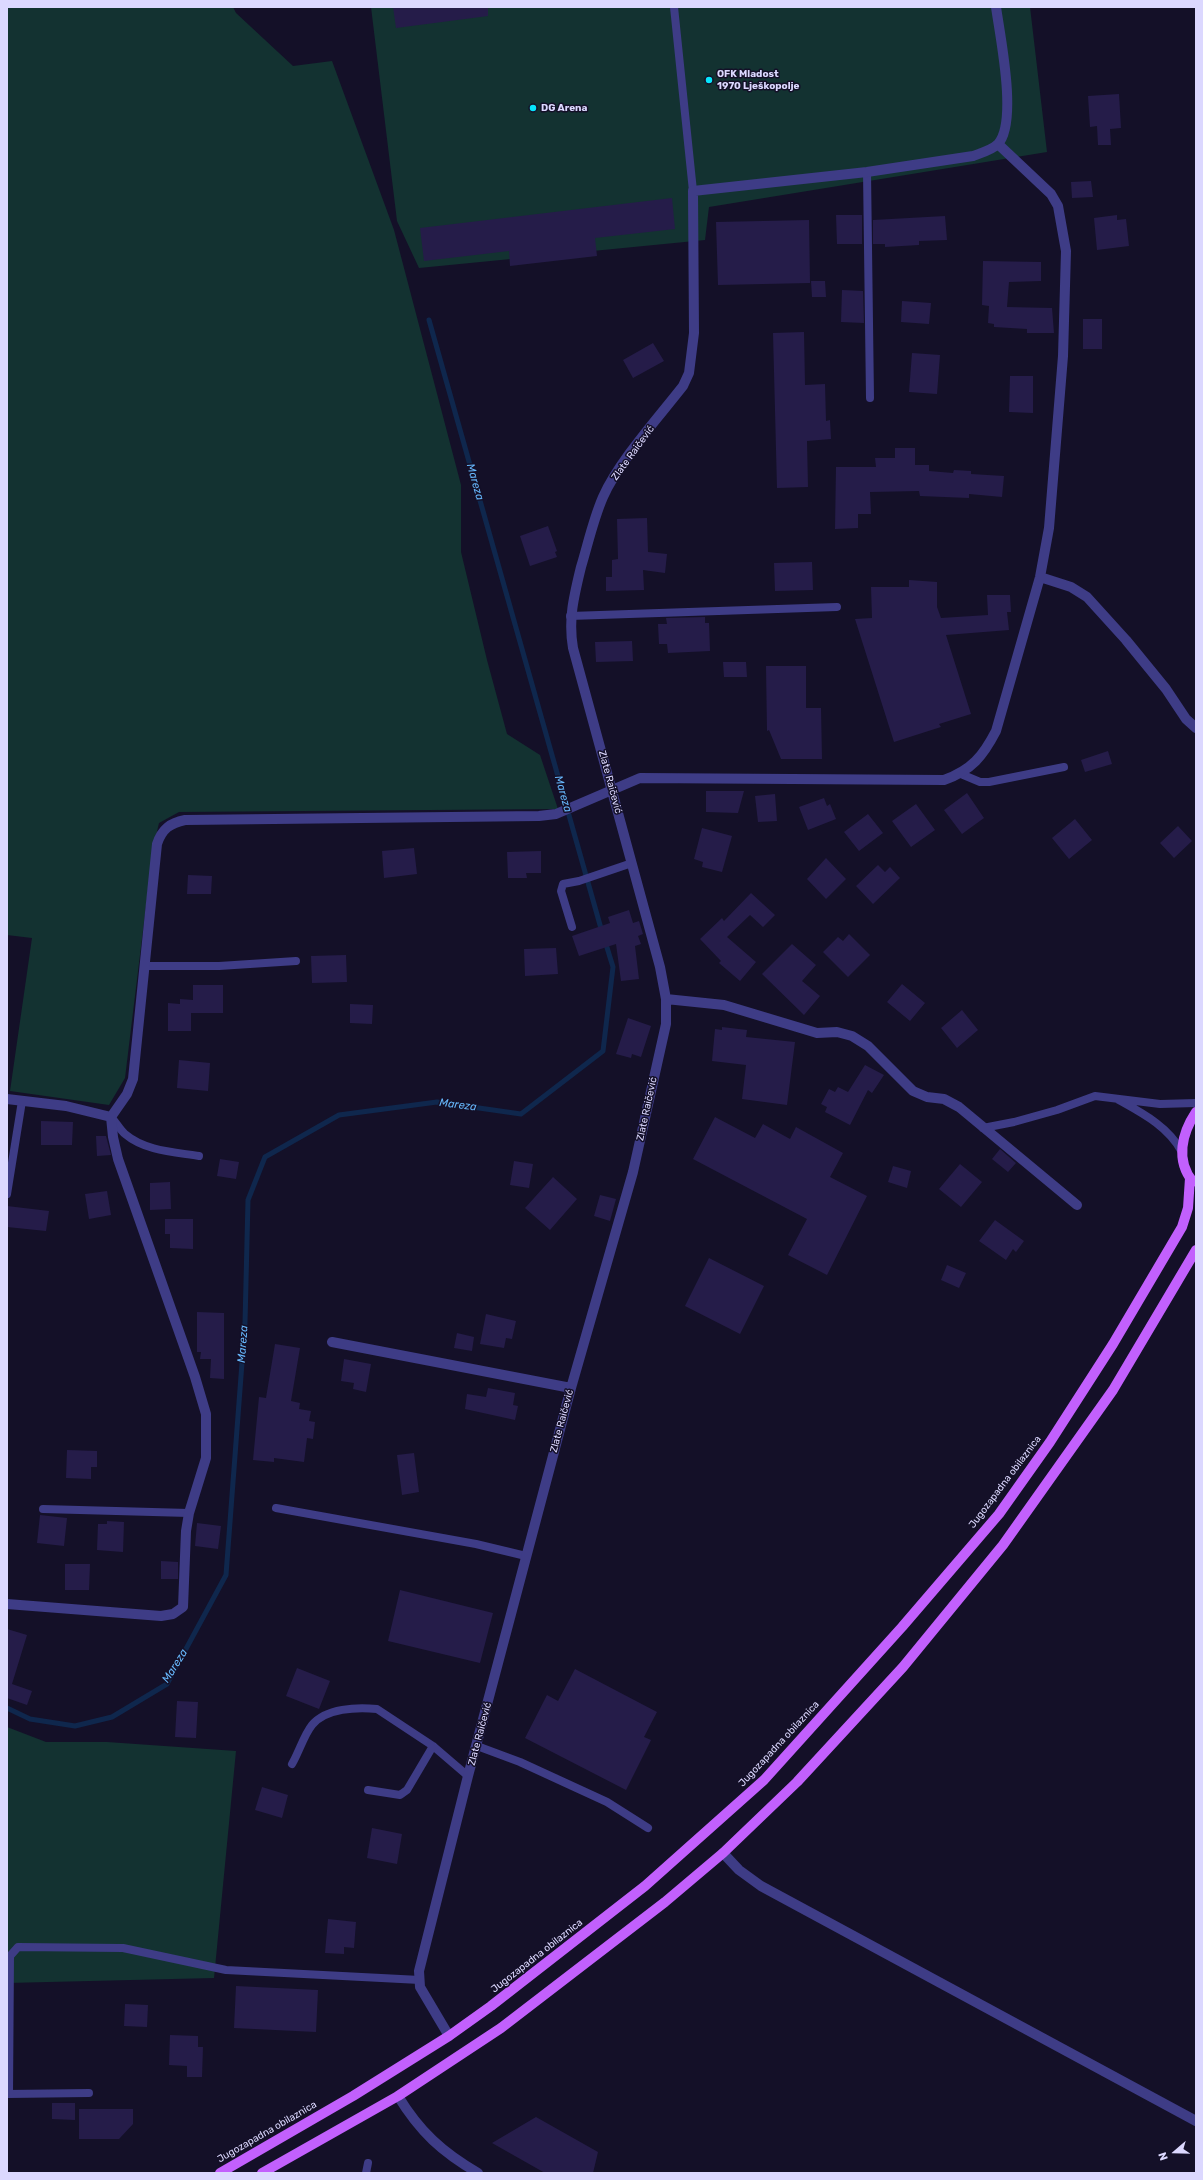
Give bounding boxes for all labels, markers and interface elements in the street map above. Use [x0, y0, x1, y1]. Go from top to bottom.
place label: OFK Mladost 1970 Lješkopolje [717, 68, 799, 92]
marker: OFK Mladost 1970 Lješkopolje [704, 75, 714, 85]
place label: DG Arena [541, 102, 587, 114]
marker: DG Arena [528, 103, 538, 113]
street label: Zlate Raičević [609, 423, 657, 483]
water label: Mareza [463, 462, 487, 502]
street label: Zlate Raičević [596, 749, 624, 815]
water label: Mareza [551, 774, 575, 814]
street label: Zlate Raičević [634, 1076, 660, 1142]
water label: Mareza [439, 1096, 477, 1114]
water label: Mareza [235, 1325, 251, 1363]
street label: Zlate Raičević [548, 1388, 576, 1454]
street label: Jugozapadna obilaznica [966, 1433, 1044, 1531]
water label: Mareza [159, 1647, 191, 1685]
street label: Jugozapadna obilaznica [736, 1699, 822, 1789]
street label: Zlate Raičević [466, 1701, 494, 1767]
street label: Jugozapadna obilaznica [489, 1917, 585, 1995]
street label: Jugozapadna obilaznica [215, 2099, 319, 2165]
north arrow [1155, 2132, 1195, 2172]
text: N [1156, 2150, 1171, 2162]

